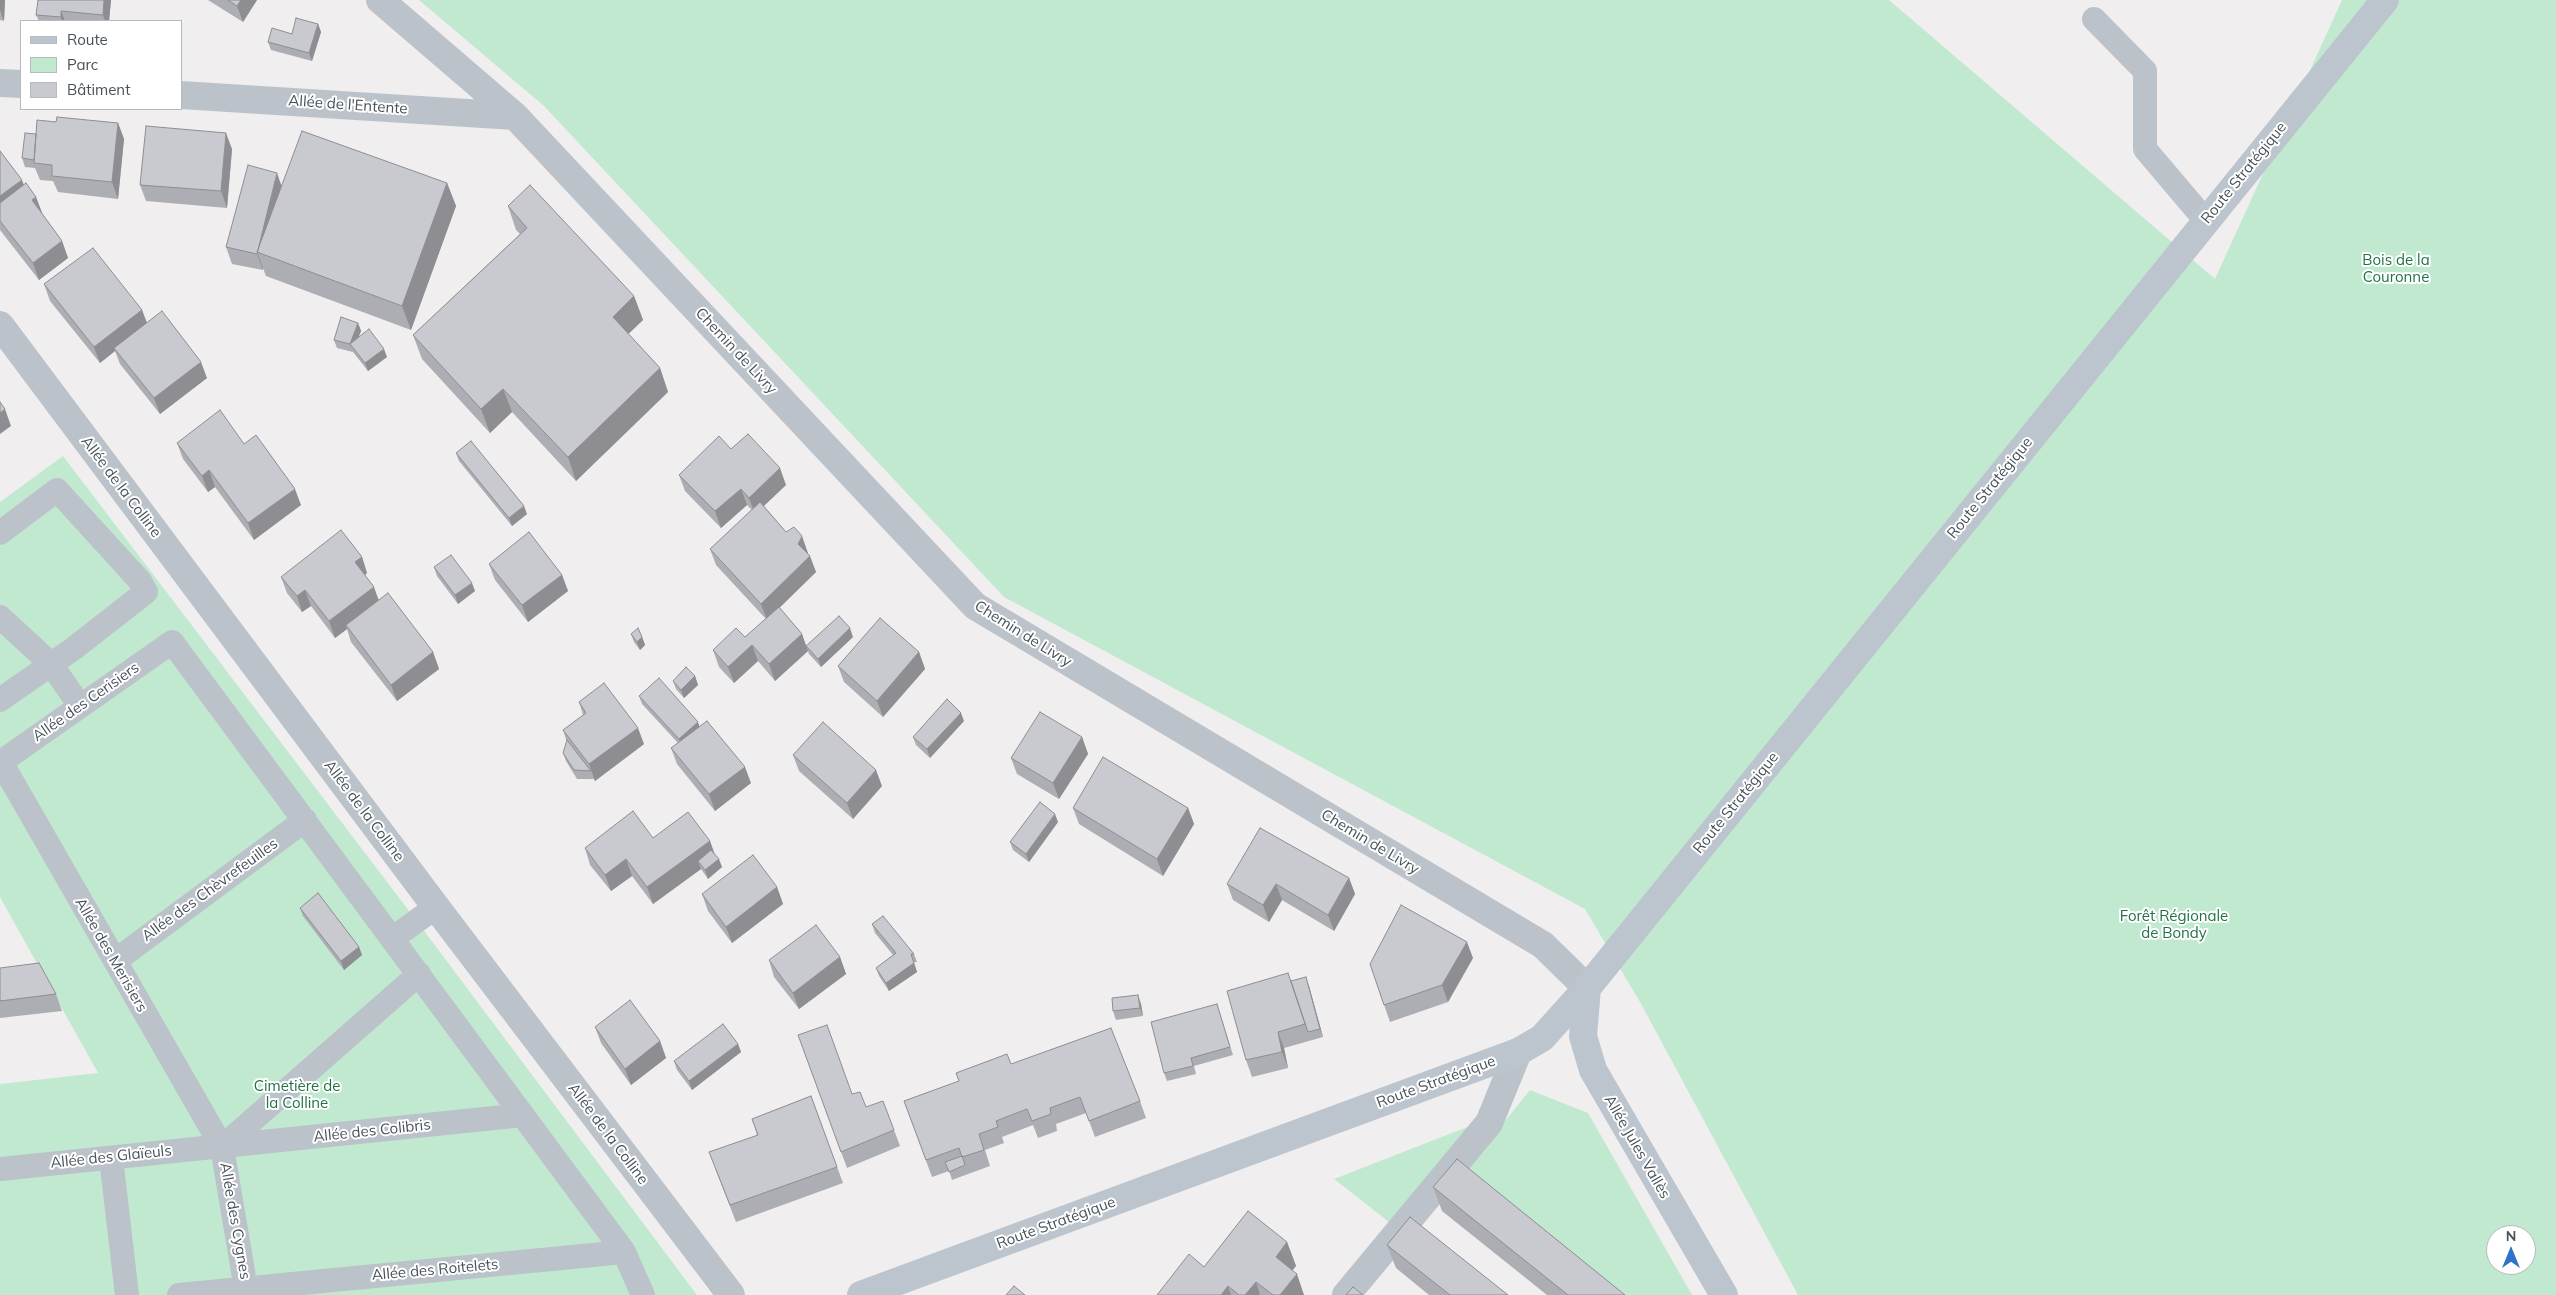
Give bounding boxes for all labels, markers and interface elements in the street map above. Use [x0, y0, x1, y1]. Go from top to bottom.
legend [20, 20, 182, 110]
text: Route [67, 30, 108, 49]
text: Parc [67, 55, 98, 74]
text: Bâtiment [67, 80, 130, 99]
street label: Allée de l'Entente [288, 92, 408, 118]
street label: Route Stratégique [2198, 119, 2290, 227]
park label: Bois de la Couronne [2362, 251, 2430, 286]
street label: Chemin de Livry [691, 304, 781, 398]
street label: Allée de la Colline [77, 433, 165, 541]
street label: Route Stratégique [1944, 434, 2036, 542]
street label: Chemin de Livry [971, 597, 1075, 671]
street label: Allée des Cerisiers [29, 659, 143, 745]
street label: Route Stratégique [1690, 749, 1782, 857]
street label: Allée de la Colline [320, 757, 408, 865]
street label: Chemin de Livry [1318, 806, 1422, 878]
street label: Allée des Chèvrefeuilles [139, 835, 281, 945]
street label: Allée des Merisiers [71, 895, 151, 1015]
park label: Forêt Régionale de Bondy [2120, 907, 2228, 942]
street label: Route Stratégique [1374, 1052, 1498, 1112]
park label: Cimetière de la Colline [254, 1077, 340, 1112]
street label: Allée de la Colline [564, 1080, 652, 1188]
street label: Allée Jules Vallès [1600, 1092, 1674, 1202]
street label: Allée des Colibris [312, 1116, 432, 1146]
street label: Allée des Glaïeuls [49, 1142, 173, 1172]
street label: Allée des Cygnes [216, 1161, 254, 1281]
street label: Route Stratégique [994, 1193, 1118, 1253]
north arrow [2486, 1225, 2536, 1275]
text: N [2506, 1227, 2516, 1245]
street label: Allée des Roitelets [371, 1255, 499, 1285]

